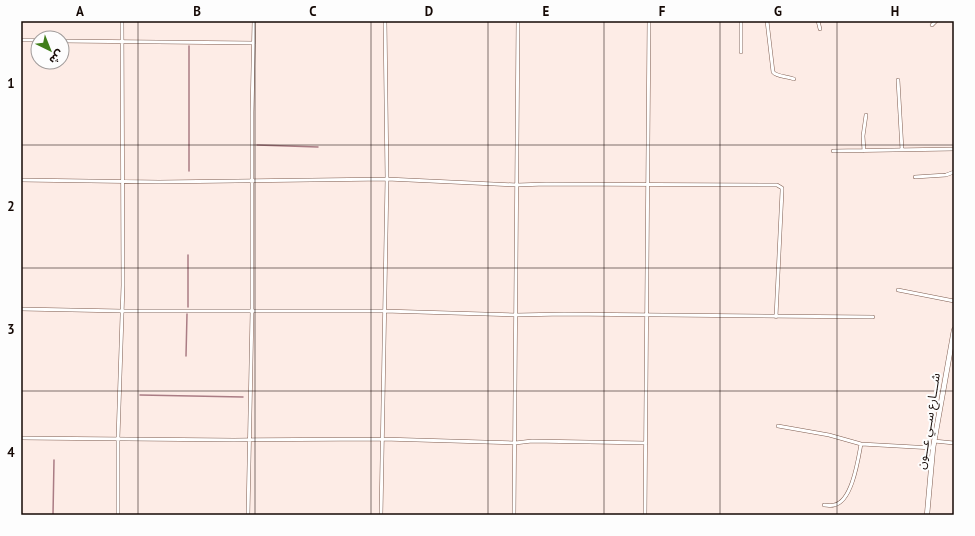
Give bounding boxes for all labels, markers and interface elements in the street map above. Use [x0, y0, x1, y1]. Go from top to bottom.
text: A [76, 3, 84, 20]
text: B [193, 3, 201, 20]
text: C [309, 3, 317, 20]
text: D [425, 3, 433, 20]
text: E [543, 3, 550, 20]
text: F [659, 3, 666, 20]
text: G [774, 3, 782, 20]
text: H [891, 3, 899, 20]
north arrow [30, 30, 70, 70]
text: ش [47, 47, 67, 68]
text: 1 [7, 75, 15, 92]
text: 2 [7, 198, 15, 215]
text: 3 [7, 321, 15, 338]
street label: شــــارع ســي عـــون [913, 372, 946, 471]
text: 4 [7, 444, 15, 461]

